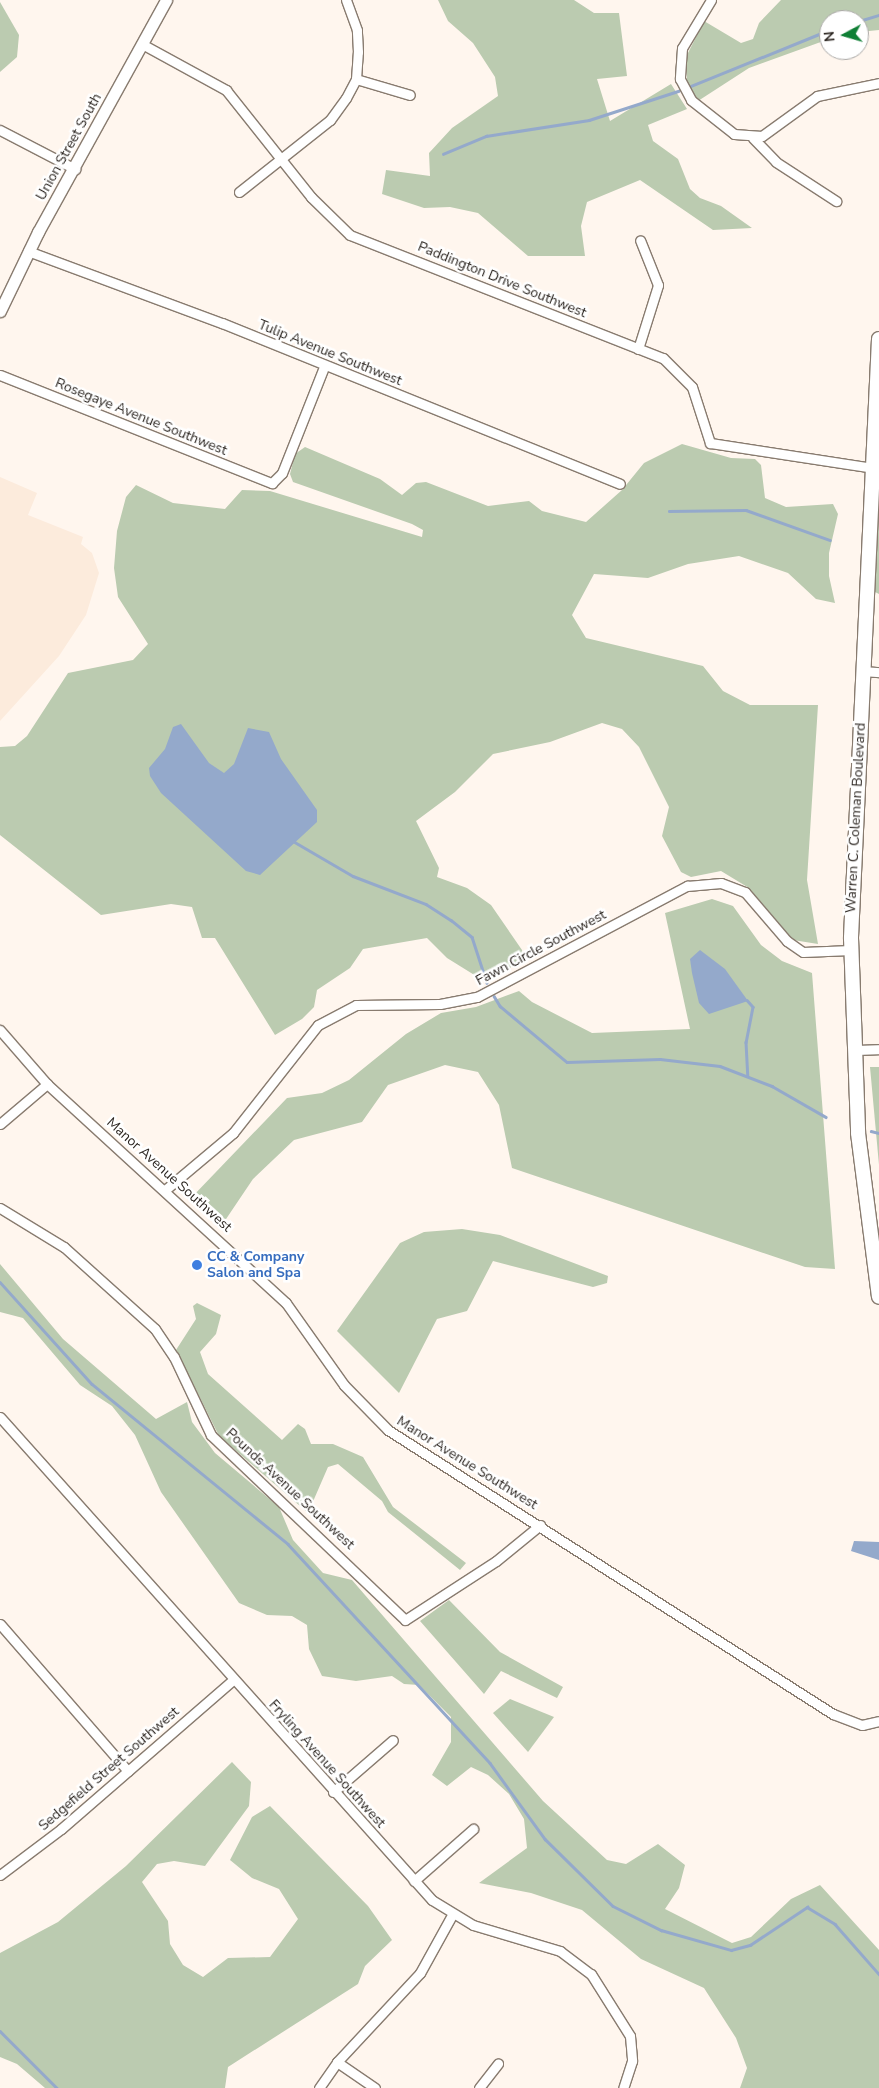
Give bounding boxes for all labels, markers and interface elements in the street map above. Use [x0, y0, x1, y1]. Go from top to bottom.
north arrow [819, 10, 869, 60]
text: N [820, 30, 840, 43]
street label: Union Street South [33, 91, 105, 203]
street label: Paddington Drive Southwest [415, 238, 589, 322]
street label: Tulip Avenue Southwest [256, 316, 404, 390]
street label: Rosegaye Avenue Southwest [53, 375, 229, 459]
street label: Warren C. Coleman Boulevard [843, 722, 869, 914]
street label: Fawn Circle Southwest [473, 907, 609, 989]
street label: Manor Avenue Southwest [103, 1114, 235, 1236]
place label: CC & Company Salon and Spa [207, 1249, 304, 1282]
marker: CC & Company Salon and Spa [191, 1259, 203, 1271]
street label: Manor Avenue Southwest [394, 1413, 540, 1513]
street label: Pounds Avenue Southwest [222, 1425, 358, 1553]
street label: Fryling Avenue Southwest [265, 1697, 389, 1831]
street label: Sedgefield Street Southwest [35, 1703, 183, 1835]

